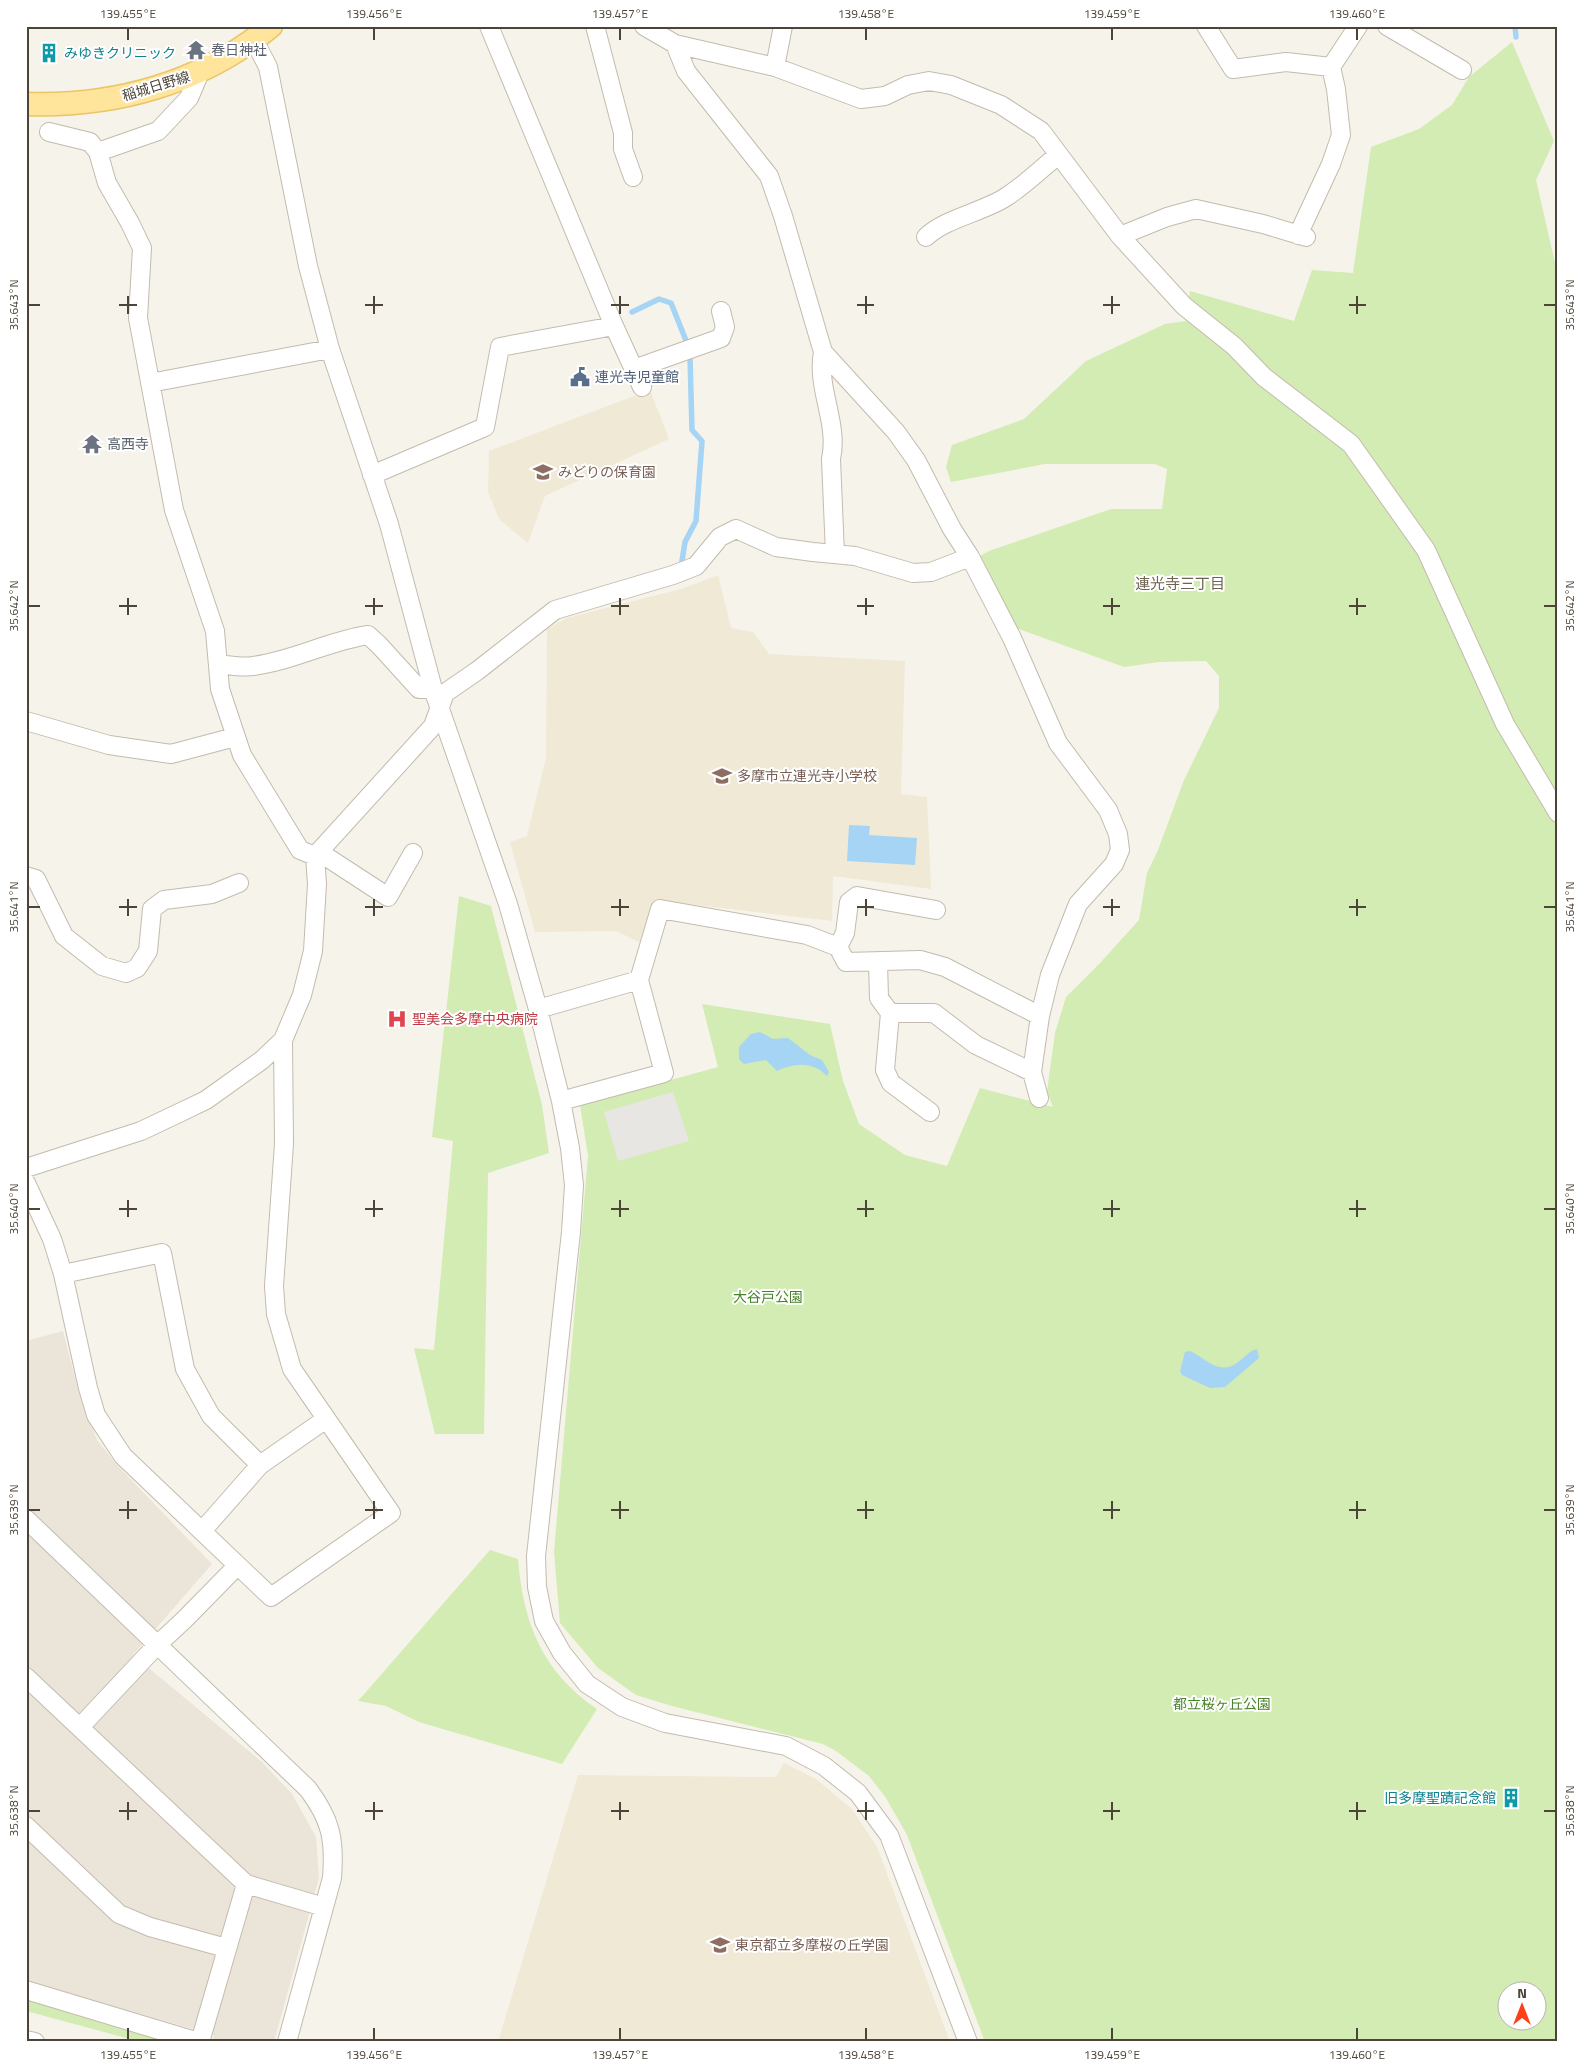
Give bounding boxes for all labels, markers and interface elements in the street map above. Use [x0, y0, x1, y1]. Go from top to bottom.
text: 139.455°E [100, 4, 156, 23]
text: 139.456°E [346, 4, 402, 23]
text: 139.457°E [592, 4, 648, 23]
text: 139.458°E [838, 4, 894, 23]
text: 139.459°E [1084, 4, 1140, 23]
text: 139.460°E [1329, 4, 1385, 23]
temple icon: 春日神社 [185, 39, 207, 61]
place label: 春日神社 [211, 39, 267, 60]
building icon: みゆきクリニック [38, 42, 60, 64]
place label: みゆきクリニック [64, 42, 176, 63]
street label: 稲城日野線 [119, 65, 192, 106]
text: 35.643°N [4, 279, 23, 331]
text: 35.643°N [1560, 279, 1579, 331]
public building icon: 連光寺児童館 [569, 366, 591, 388]
place label: 連光寺児童館 [595, 366, 679, 387]
temple icon: 高西寺 [81, 433, 103, 455]
place label: 高西寺 [107, 433, 149, 454]
school or university icon: みどりの保育園 [532, 461, 554, 483]
place label: みどりの保育園 [558, 461, 656, 482]
district label: 連光寺三丁目 [1135, 572, 1225, 595]
text: 35.642°N [4, 580, 23, 632]
text: 35.642°N [1560, 580, 1579, 632]
school or university icon: 多摩市立連光寺小学校 [711, 765, 733, 787]
place label: 多摩市立連光寺小学校 [737, 765, 877, 786]
text: 35.641°N [4, 881, 23, 933]
text: 35.641°N [1560, 881, 1579, 933]
hospital icon: 聖美会多摩中央病院 [386, 1008, 408, 1030]
place label: 聖美会多摩中央病院 [412, 1008, 538, 1029]
text: 35.640°N [4, 1183, 23, 1235]
text: 35.640°N [1560, 1183, 1579, 1235]
park label: 大谷戸公園 [733, 1286, 803, 1307]
text: 35.639°N [4, 1484, 23, 1536]
text: 35.639°N [1560, 1484, 1579, 1536]
park label: 都立桜ヶ丘公園 [1173, 1693, 1271, 1714]
text: 35.638°N [4, 1785, 23, 1837]
text: 35.638°N [1560, 1785, 1579, 1837]
place label: 旧多摩聖蹟記念館 [1384, 1787, 1496, 1808]
building icon: 旧多摩聖蹟記念館 [1500, 1787, 1522, 1809]
school or university icon: 東京都立多摩桜の丘学園 [709, 1934, 731, 1956]
place label: 東京都立多摩桜の丘学園 [735, 1934, 889, 1955]
north arrow [1496, 1980, 1546, 2030]
text: N [1517, 1982, 1527, 2003]
text: 139.455°E [100, 2045, 156, 2064]
text: 139.456°E [346, 2045, 402, 2064]
text: 139.457°E [592, 2045, 648, 2064]
text: 139.458°E [838, 2045, 894, 2064]
text: 139.459°E [1084, 2045, 1140, 2064]
text: 139.460°E [1329, 2045, 1385, 2064]

